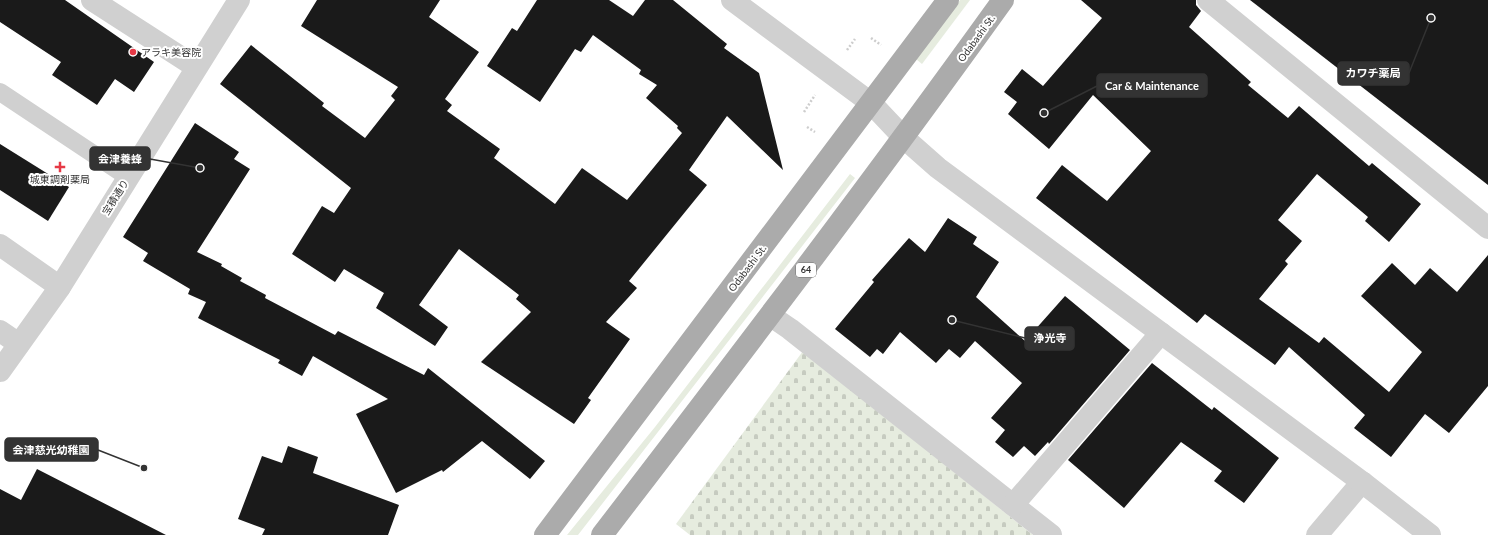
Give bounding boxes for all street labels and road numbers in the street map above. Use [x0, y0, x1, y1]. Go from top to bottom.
street label: Odabashi St. [955, 12, 997, 64]
street label: 宝積通り [99, 177, 131, 217]
street label: Odabashi St. [726, 242, 768, 294]
road number: 64 [796, 263, 816, 277]

